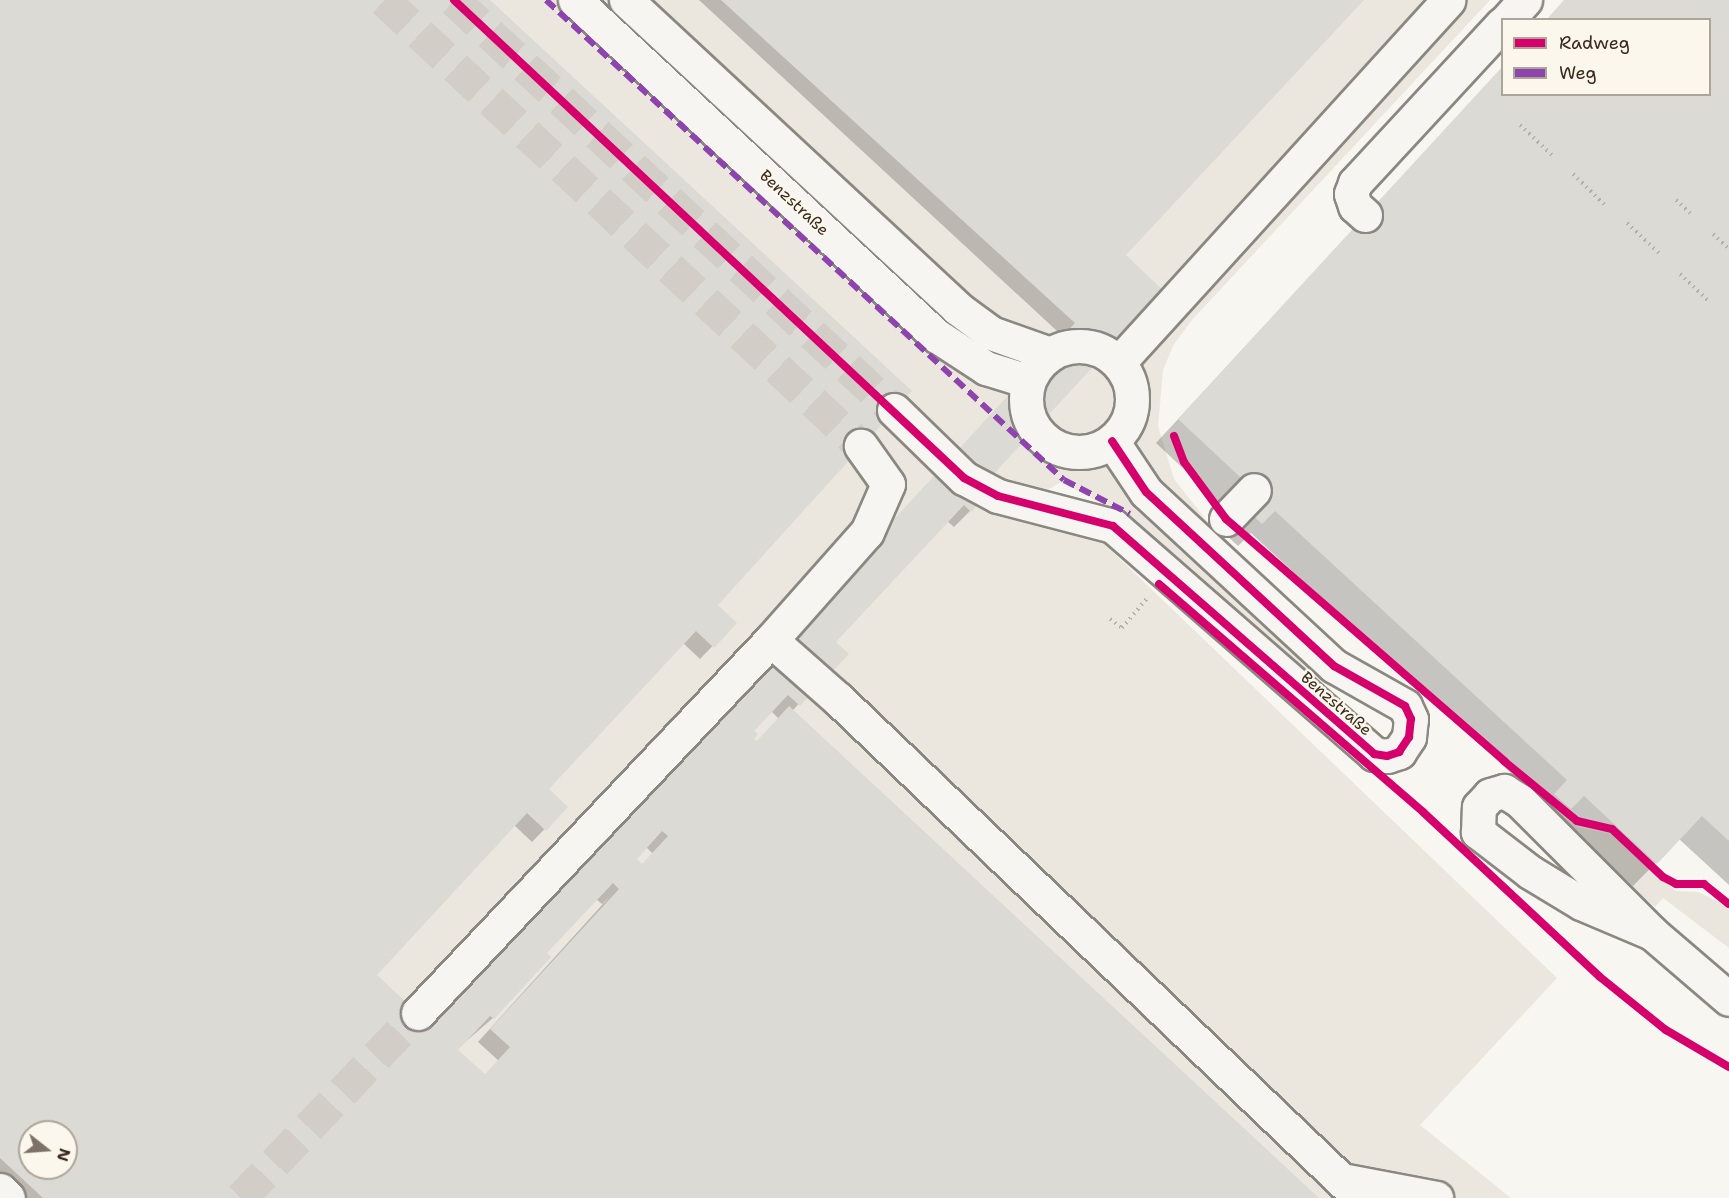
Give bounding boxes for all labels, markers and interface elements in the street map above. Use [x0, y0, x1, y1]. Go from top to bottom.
legend [1501, 18, 1711, 96]
text: Radweg [1559, 31, 1630, 55]
text: Weg [1559, 61, 1597, 85]
street label: Benzstraße [755, 166, 833, 240]
street label: Benzstraße [1297, 668, 1375, 740]
north arrow [18, 1120, 78, 1180]
text: N [52, 1146, 76, 1164]

